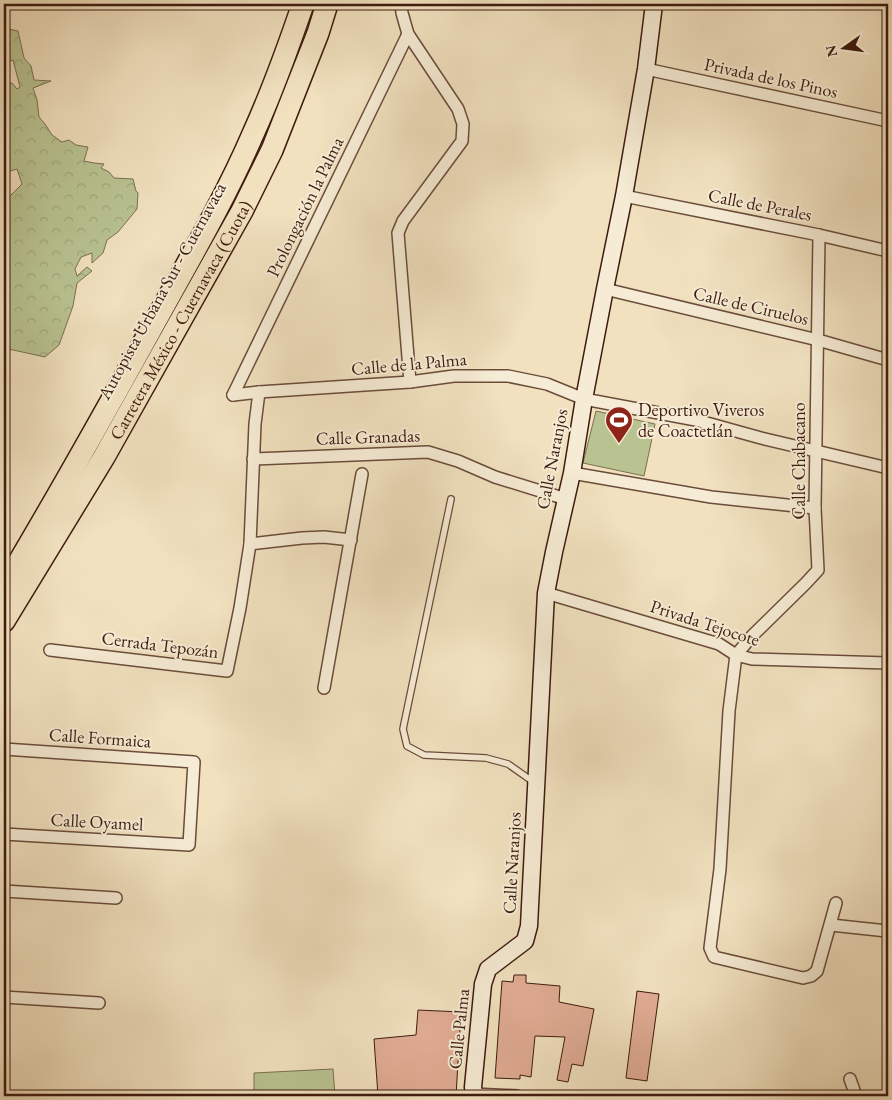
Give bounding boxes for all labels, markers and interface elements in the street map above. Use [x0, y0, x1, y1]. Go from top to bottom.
north arrow [820, 22, 870, 72]
text: N [821, 43, 841, 59]
street label: Privada de los Pinos [702, 52, 840, 103]
street label: Prolongación la Palma [261, 132, 349, 281]
street label: Autopista Urbana Sur - Cuernavaca [92, 177, 231, 404]
street label: Calle de Perales [706, 183, 814, 226]
street label: Carretera México - Cuernavaca (Cuota) [104, 196, 256, 444]
street label: Calle de Ciruelos [691, 281, 811, 330]
street label: Calle de la Palma [350, 347, 468, 380]
place label: Deportivo Viveros de Coactetlán [638, 398, 764, 442]
street label: Calle Chabacano [787, 402, 810, 520]
sports icon: Deportivo Viveros de Coactetlán [604, 405, 634, 444]
street label: Calle Naranjos [530, 406, 573, 511]
street label: Calle Granadas [315, 423, 421, 450]
street label: Privada Tejocote [648, 594, 763, 651]
street label: Cerrada Tepozán [100, 626, 220, 663]
street label: Calle Formaica [48, 722, 153, 753]
street label: Calle Oyamel [50, 808, 144, 835]
street label: Calle Naranjos [497, 811, 526, 915]
street label: Calle Palma [443, 987, 474, 1070]

